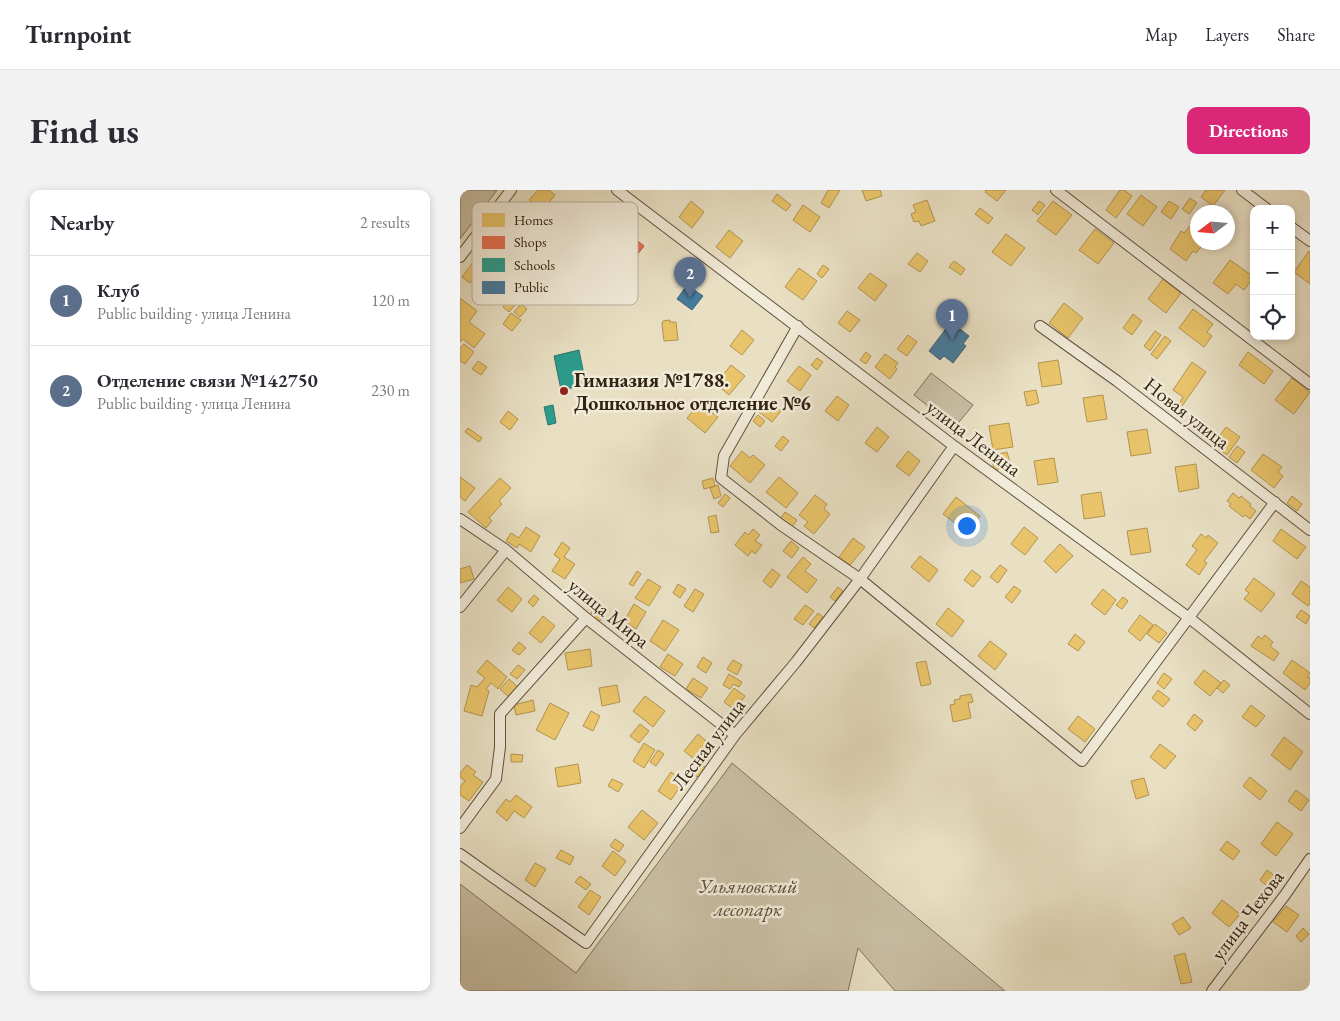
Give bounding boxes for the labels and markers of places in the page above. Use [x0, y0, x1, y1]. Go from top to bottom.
pin: 2 [674, 257, 706, 298]
pin: 1 [936, 299, 968, 340]
place label: Гимназия №1788. Дошкольное отделение №6 [574, 367, 811, 416]
marker: Гимназия №1788. Дошкольное отделение №6 [558, 385, 570, 397]

